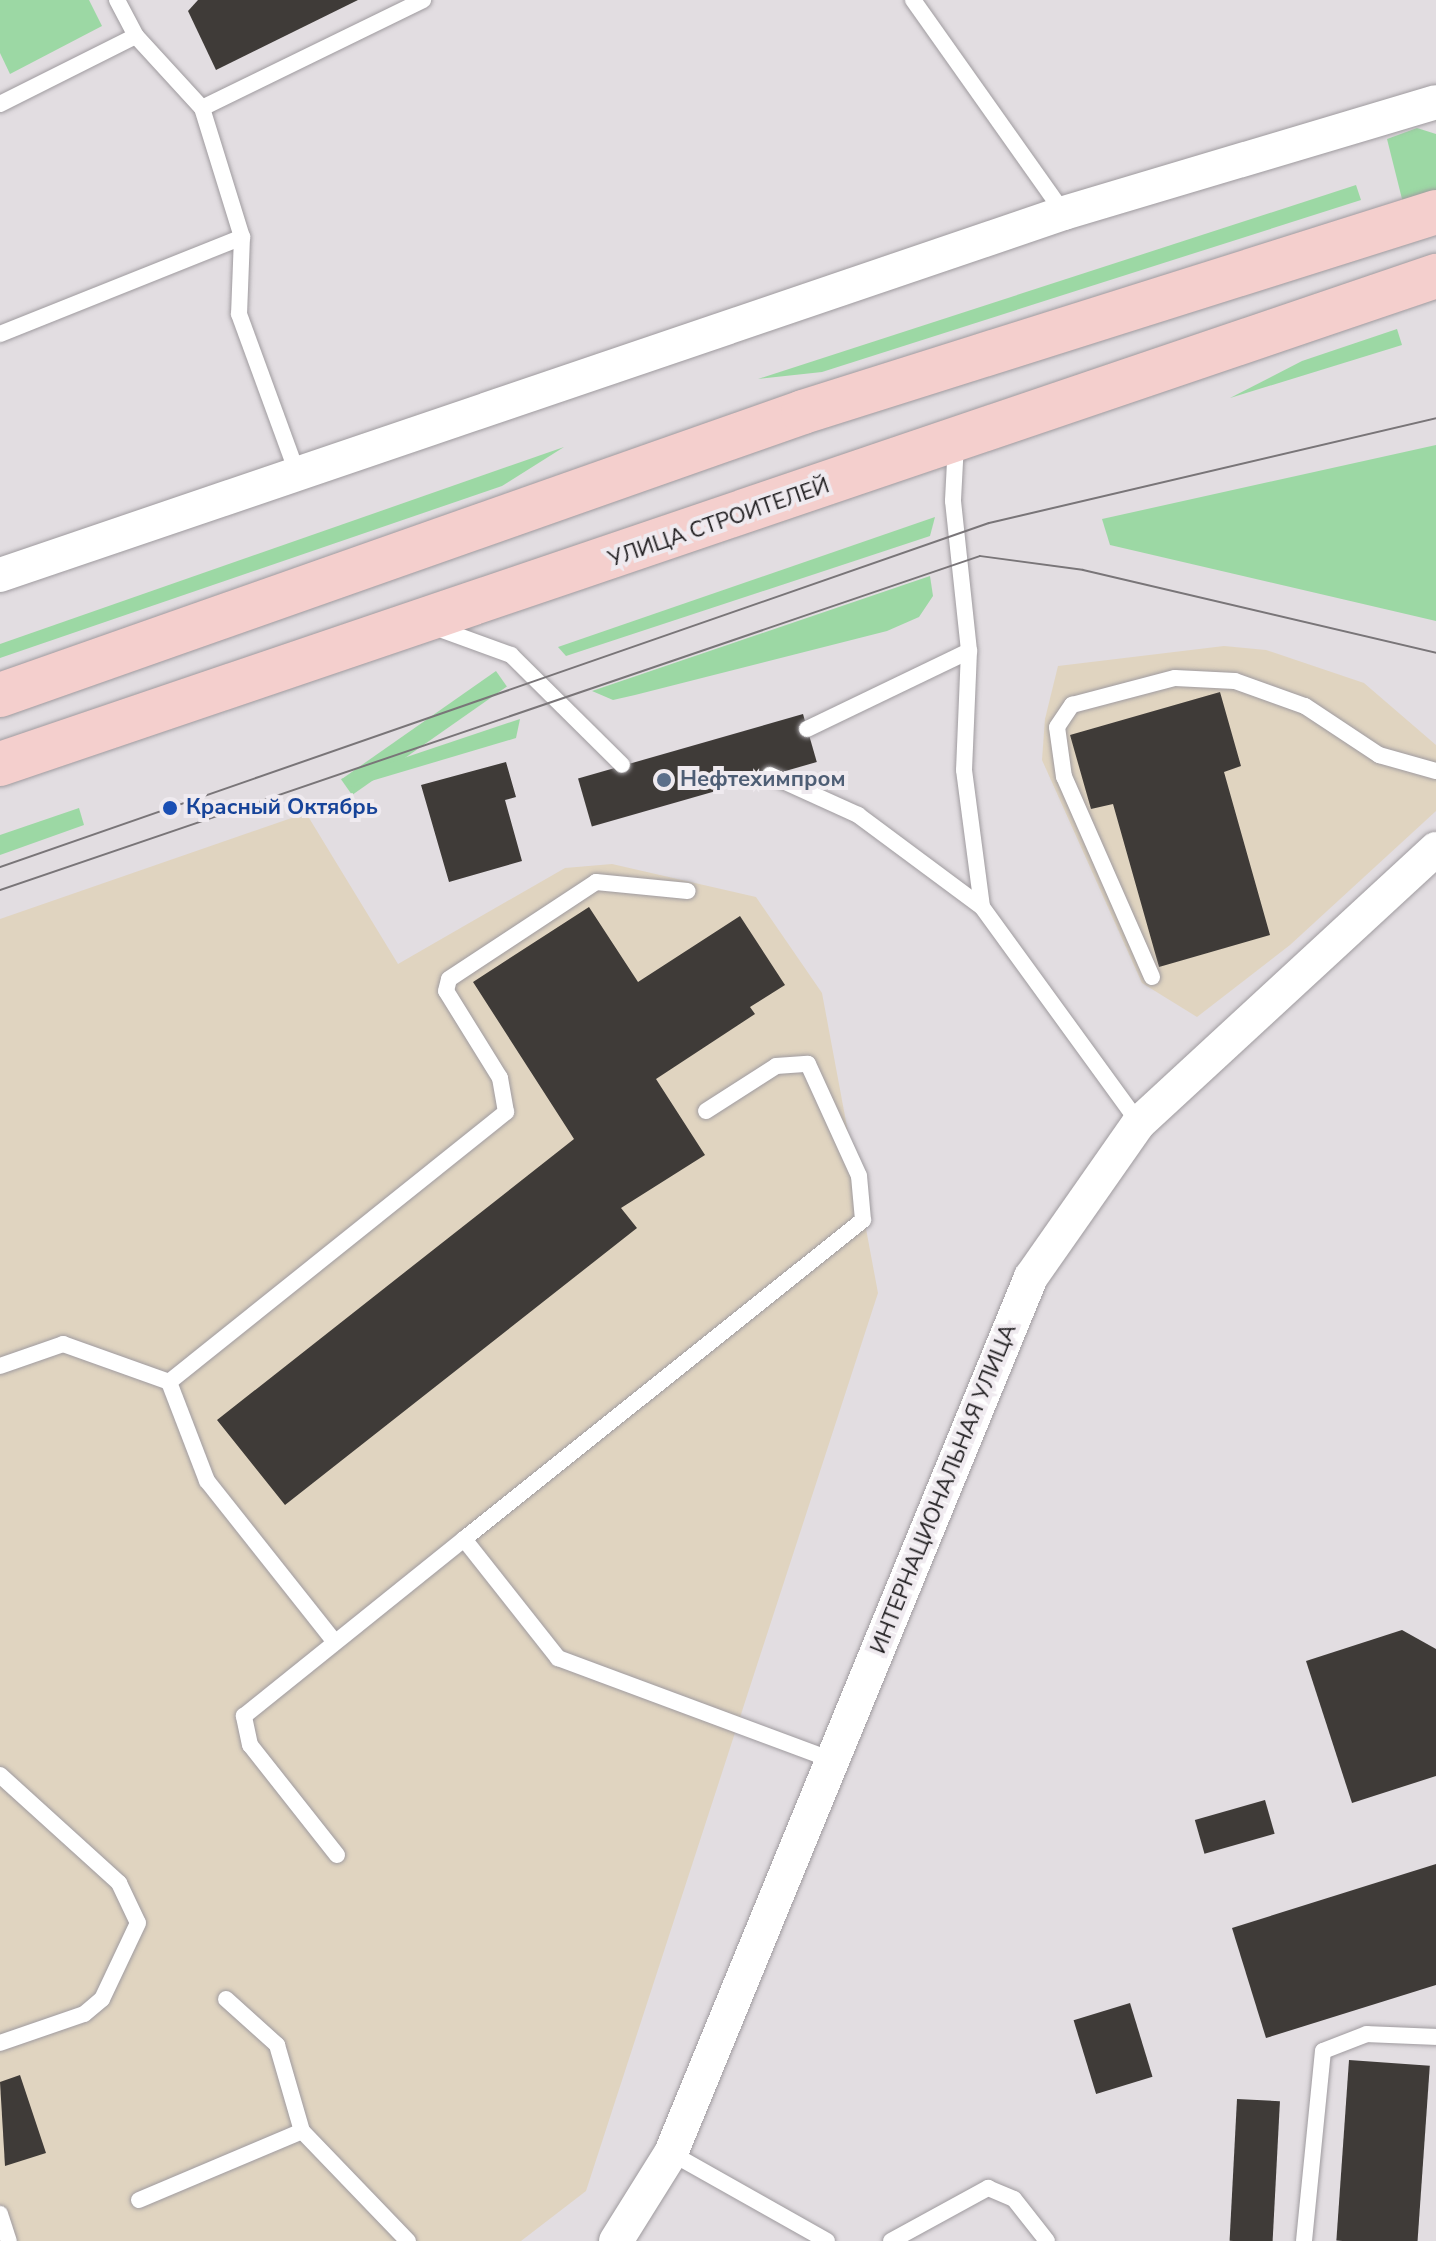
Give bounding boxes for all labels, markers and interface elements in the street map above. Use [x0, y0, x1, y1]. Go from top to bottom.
street label: УЛИЦА СТРОИТЕЛЕЙ [605, 473, 833, 573]
place label: Нефтехимпром [680, 767, 846, 793]
marker: Нефтехимпром [655, 771, 673, 789]
place label: Красный Октябрь [186, 795, 378, 821]
marker: Красный Октябрь [161, 799, 179, 817]
street label: ИНТЕРНАЦИОНАЛЬНАЯ УЛИЦА [866, 1320, 1022, 1658]

